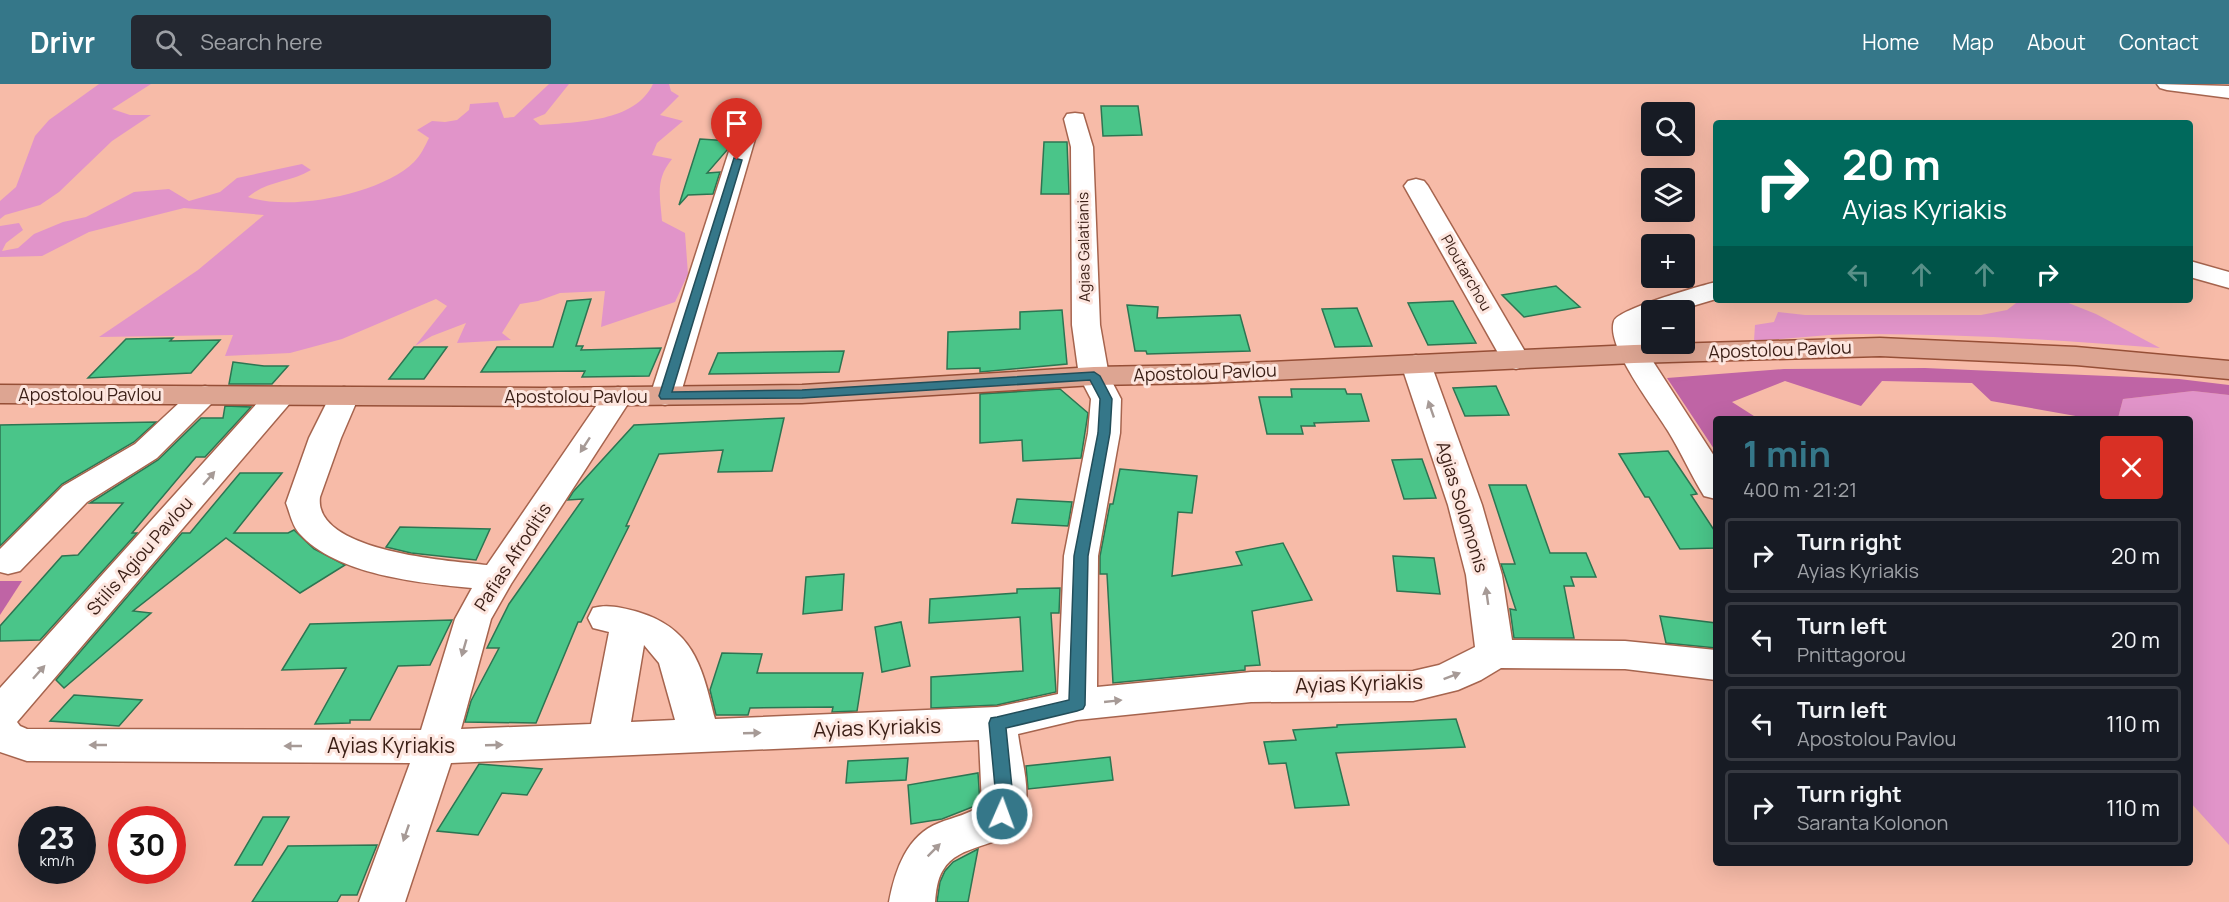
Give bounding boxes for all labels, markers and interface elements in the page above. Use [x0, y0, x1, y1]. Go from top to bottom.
search box [131, 15, 551, 69]
text: Drivr [30, 23, 95, 61]
icon: search [152, 26, 185, 59]
text: Search here [200, 27, 323, 57]
text: Home [1862, 28, 1919, 56]
text: Map [1952, 28, 1994, 56]
text: About [2027, 28, 2086, 56]
text: Contact [2119, 28, 2199, 56]
pin [711, 98, 762, 160]
map controls [1641, 102, 1695, 354]
button: search [1641, 102, 1695, 156]
icon: arrive [720, 107, 753, 140]
text: 20 m [1842, 135, 1941, 193]
icon: right [1743, 144, 1821, 222]
button: layers [1641, 168, 1695, 222]
text: Ayias Kyriakis [1842, 190, 2007, 227]
street label: Agias Galatianis [1072, 192, 1095, 302]
street label: Ploutarchou [1436, 231, 1497, 315]
button: + [1641, 234, 1695, 288]
icon: left [1842, 258, 1875, 291]
icon: ahead [1905, 258, 1938, 291]
icon: ahead [1968, 258, 2001, 291]
icon: right [2031, 258, 2064, 291]
button: − [1641, 300, 1695, 354]
street label: Apostolou Pavlou [1708, 335, 1852, 363]
street label: Apostolou Pavlou [1133, 358, 1277, 386]
street label: Apostolou Pavlou [18, 382, 162, 406]
street label: Apostolou Pavlou [504, 384, 648, 408]
one-way arrow [1426, 400, 1436, 418]
text: 1 min [1743, 429, 1831, 478]
button: close [2100, 436, 2163, 499]
one-way arrow [580, 437, 591, 453]
street label: Agias Solomonis [1432, 438, 1494, 575]
one-way arrow [202, 470, 216, 485]
text: 400 m · 21:21 [1743, 476, 1857, 503]
street label: Stilis Agiou Pavlou [81, 491, 197, 620]
street label: Pafias Afroditis [468, 498, 556, 615]
text: Turn right [1797, 527, 1902, 557]
icon: right [1746, 539, 1779, 572]
text: 20 m [2111, 541, 2160, 571]
text: Ayias Kyriakis [1797, 557, 1919, 584]
one-way arrow [1482, 586, 1491, 605]
text: Turn left [1797, 611, 1887, 641]
icon: left [1746, 623, 1779, 656]
text: 20 m [2111, 625, 2160, 655]
one-way arrow [459, 638, 469, 657]
text: Pnittagorou [1797, 641, 1906, 668]
one-way arrow [32, 665, 45, 680]
street label: Ayias Kyriakis [1294, 667, 1424, 699]
one-way arrow [1444, 670, 1462, 680]
text: Turn left [1797, 695, 1887, 725]
one-way arrow [1103, 696, 1122, 706]
icon: left [1746, 707, 1779, 740]
text: 110 m [2106, 709, 2160, 739]
street label: Ayias Kyriakis [812, 711, 942, 743]
text: Apostolou Pavlou [1797, 725, 1956, 752]
one-way arrow [743, 729, 762, 738]
street label: Ayias Kyriakis [327, 731, 455, 759]
one-way arrow [89, 740, 108, 750]
one-way arrow [485, 740, 504, 749]
one-way arrow [284, 741, 303, 751]
text: Turn right [1797, 779, 1902, 809]
position arrow [970, 782, 1034, 846]
icon: right [1746, 791, 1779, 824]
text: 110 m [2106, 793, 2160, 823]
speed limit sign: 30 [108, 806, 186, 884]
text: Saranta Kolonon [1797, 809, 1948, 836]
text: 23 [39, 817, 75, 858]
one-way arrow [400, 824, 410, 842]
one-way arrow [927, 843, 941, 857]
text: km/h [40, 850, 74, 871]

